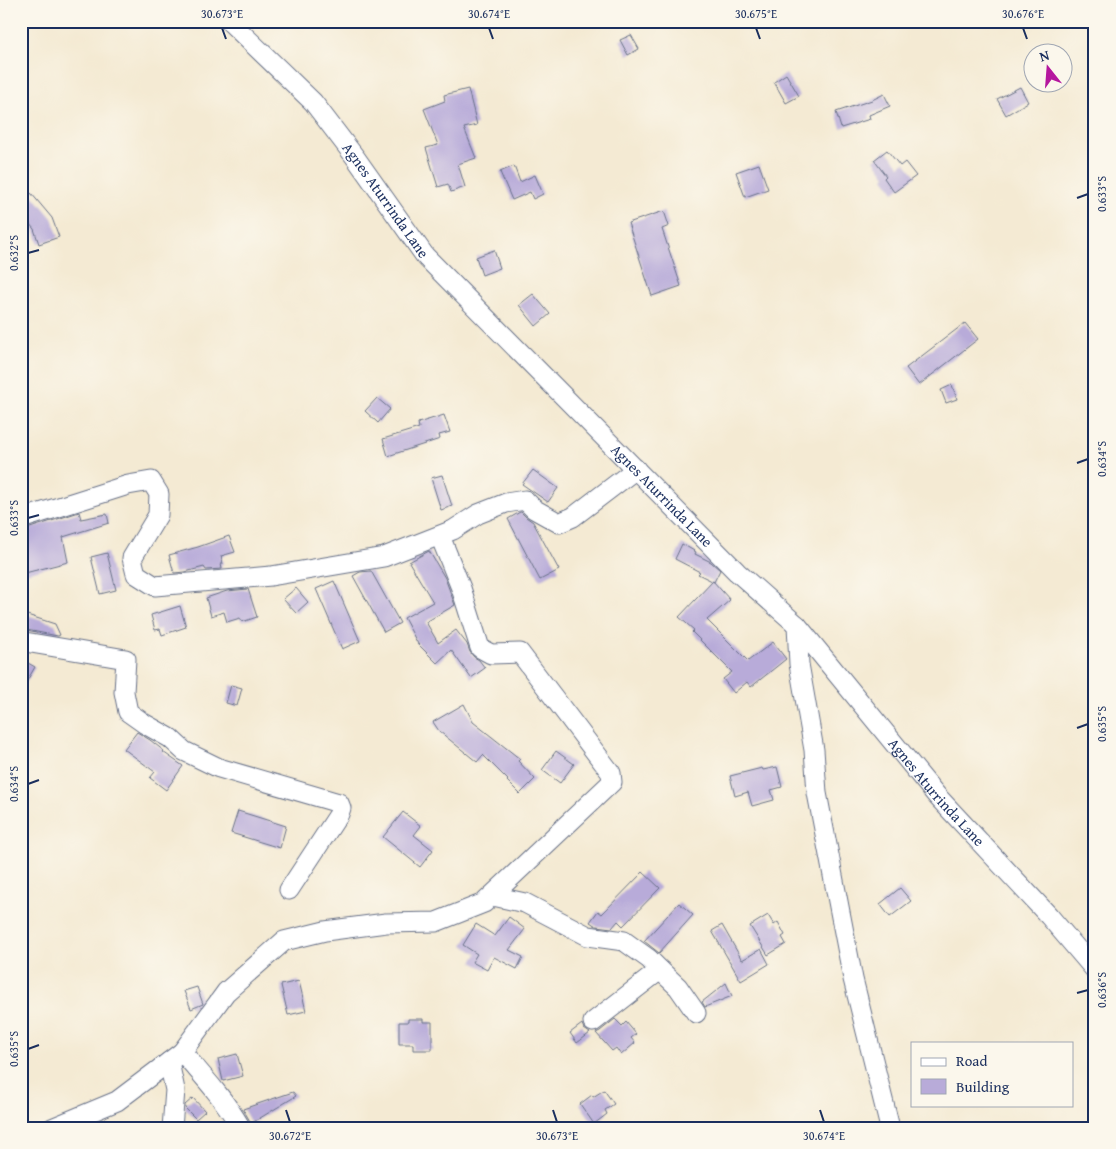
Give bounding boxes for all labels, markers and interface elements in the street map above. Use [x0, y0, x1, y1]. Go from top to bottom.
text: 30.673°E [201, 5, 243, 22]
text: 30.674°E [468, 5, 510, 22]
text: 30.675°E [735, 5, 777, 22]
text: 30.676°E [1002, 5, 1044, 22]
north arrow [1024, 42, 1074, 92]
text: N [1037, 44, 1052, 66]
street label: Agnes Aturrinda Lane [338, 138, 434, 262]
text: 0.633°S [1093, 176, 1110, 212]
text: 0.632°S [5, 235, 22, 271]
street label: Agnes Aturrinda Lane [606, 439, 718, 552]
text: 0.634°S [1093, 441, 1110, 477]
text: 0.633°S [5, 500, 22, 536]
text: 0.635°S [1093, 706, 1110, 742]
street label: Agnes Aturrinda Lane [884, 733, 990, 851]
text: 0.634°S [5, 766, 22, 802]
text: 0.636°S [1093, 972, 1110, 1008]
text: 0.635°S [5, 1031, 22, 1067]
legend [911, 1042, 1074, 1106]
text: Road [956, 1050, 987, 1071]
text: Building [956, 1076, 1010, 1097]
text: 30.672°E [269, 1127, 311, 1144]
text: 30.673°E [536, 1127, 578, 1144]
text: 30.674°E [803, 1127, 845, 1144]

